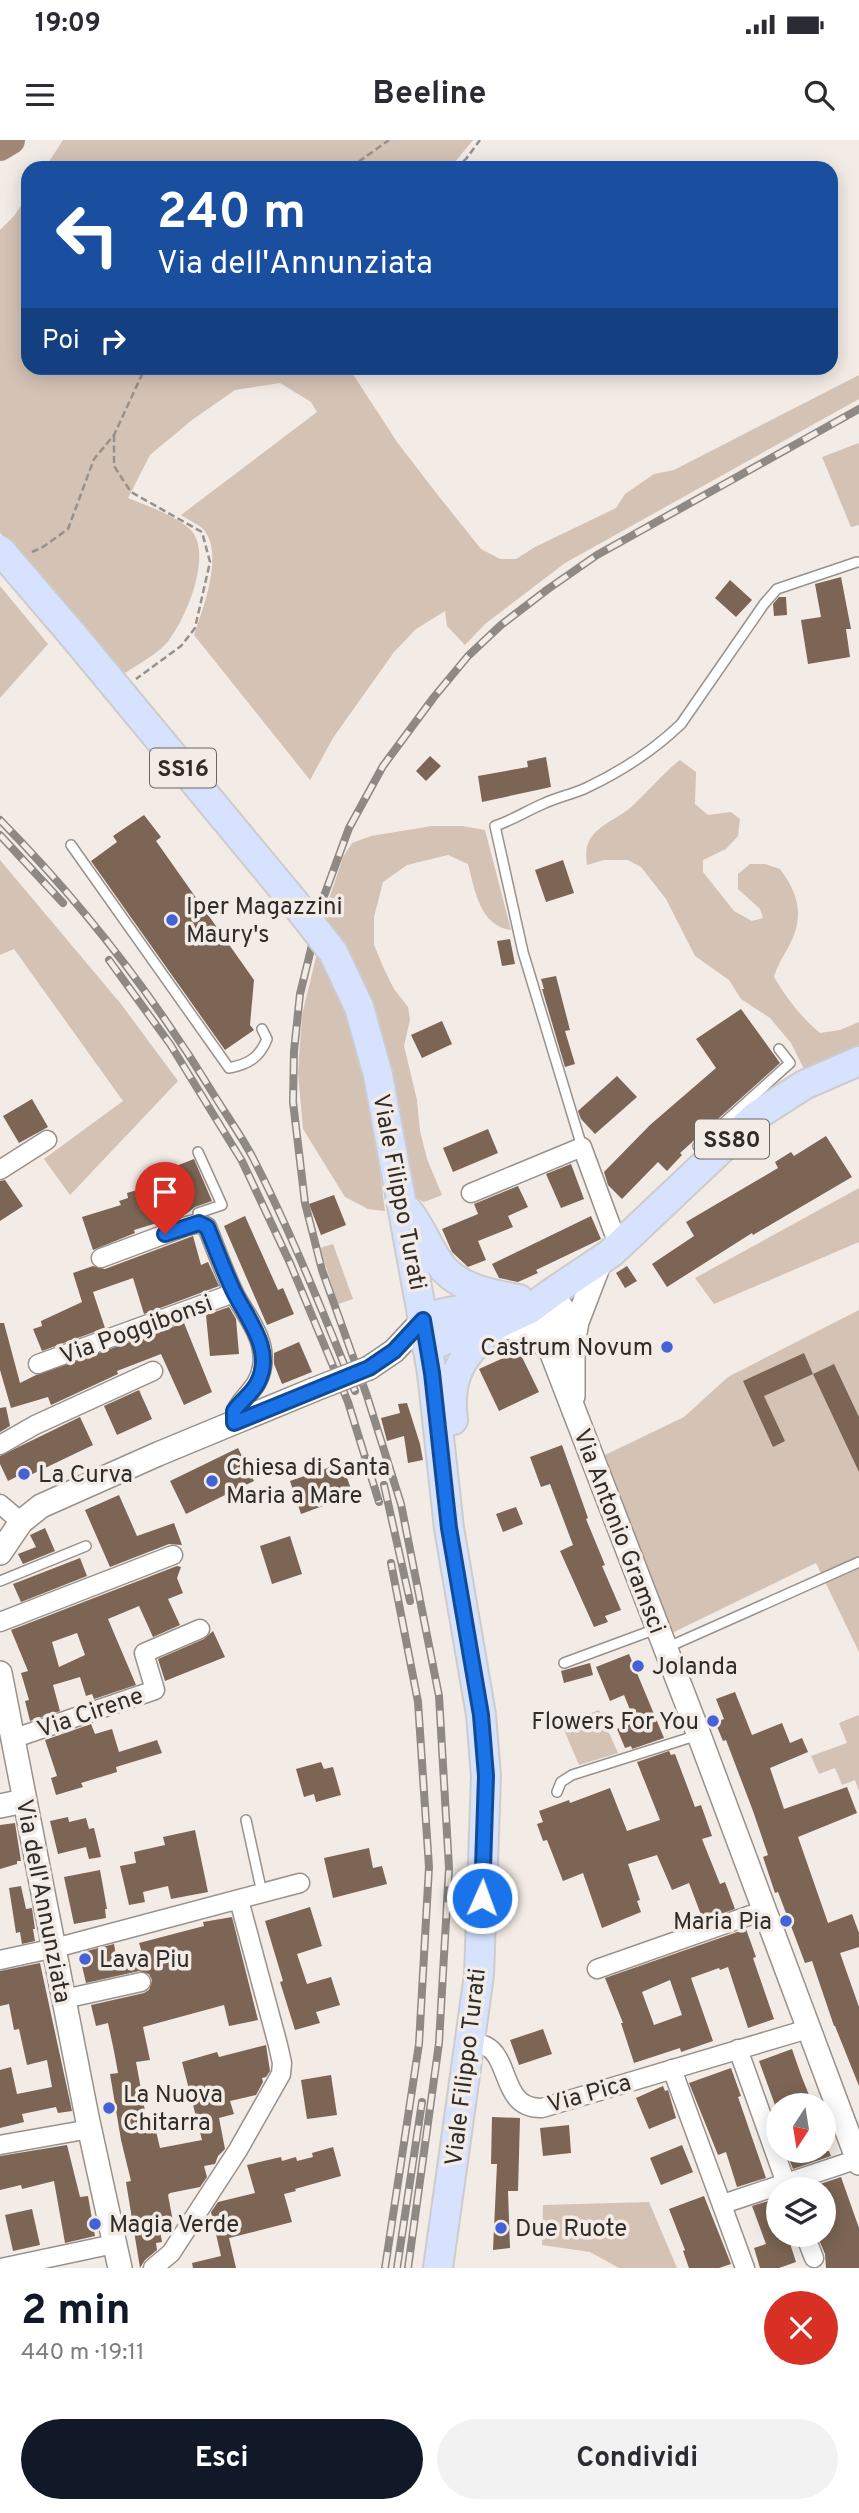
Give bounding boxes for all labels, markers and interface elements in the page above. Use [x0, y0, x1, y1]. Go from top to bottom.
text: 19:09 [35, 8, 101, 41]
text: Beeline [373, 75, 486, 115]
icon: menu [21, 76, 59, 114]
icon: search [800, 76, 838, 114]
text: 240 m [157, 184, 306, 246]
icon: left [42, 189, 133, 280]
text: Via dell'Annunziata [157, 245, 433, 285]
icon: right [94, 322, 132, 360]
text: Poi [42, 325, 80, 358]
road number: SS16 [150, 748, 216, 788]
place label: Iper Magazzini Maury's [186, 893, 343, 951]
marker: Iper Magazzini Maury's [164, 912, 180, 928]
street label: Viale Filippo Turati [364, 1092, 432, 1293]
road number: SS80 [695, 1120, 769, 1158]
pin [135, 1162, 195, 1234]
icon: arrive [146, 1173, 184, 1211]
street label: Via Poggibonsi [56, 1289, 217, 1372]
place label: Castrum Novum [480, 1334, 653, 1364]
marker: Castrum Novum [659, 1339, 675, 1355]
street label: Via Antonio Gramsci [565, 1425, 671, 1638]
place label: Chiesa di Santa Maria a Mare [226, 1454, 390, 1512]
place label: La Curva [38, 1461, 133, 1491]
marker: La Curva [16, 1466, 32, 1482]
marker: Chiesa di Santa Maria a Mare [204, 1473, 220, 1489]
place label: Jolanda [652, 1653, 738, 1683]
marker: Jolanda [630, 1658, 646, 1674]
street label: Via Cirene [34, 1682, 148, 1746]
place label: Flowers For You [531, 1708, 699, 1738]
marker: Flowers For You [705, 1713, 721, 1729]
street label: Via dell'Annunziata [8, 1797, 76, 2006]
position arrow [445, 1861, 519, 1935]
place label: Maria Pia [673, 1908, 772, 1938]
marker: Maria Pia [778, 1913, 794, 1929]
place label: Lava Piu [99, 1946, 190, 1976]
marker: Lava Piu [77, 1951, 93, 1967]
street label: Viale Filippo Turati [440, 1967, 494, 2168]
street label: Via Pica [544, 2069, 635, 2121]
place label: La Nuova Chitarra [123, 2081, 223, 2139]
north arrow [766, 2093, 836, 2163]
map controls [766, 2093, 836, 2247]
marker: La Nuova Chitarra [101, 2100, 117, 2116]
button: layers [766, 2177, 836, 2247]
place label: Magia Verde [109, 2211, 239, 2241]
place label: Due Ruote [515, 2215, 627, 2245]
marker: Magia Verde [87, 2216, 103, 2232]
marker: Due Ruote [493, 2220, 509, 2236]
text: 2 min [21, 2286, 131, 2339]
button: close [764, 2291, 838, 2365]
text: 440 m · 19:11 [21, 2339, 145, 2368]
button: Esci [21, 2419, 423, 2499]
button: Condividi [437, 2419, 838, 2499]

